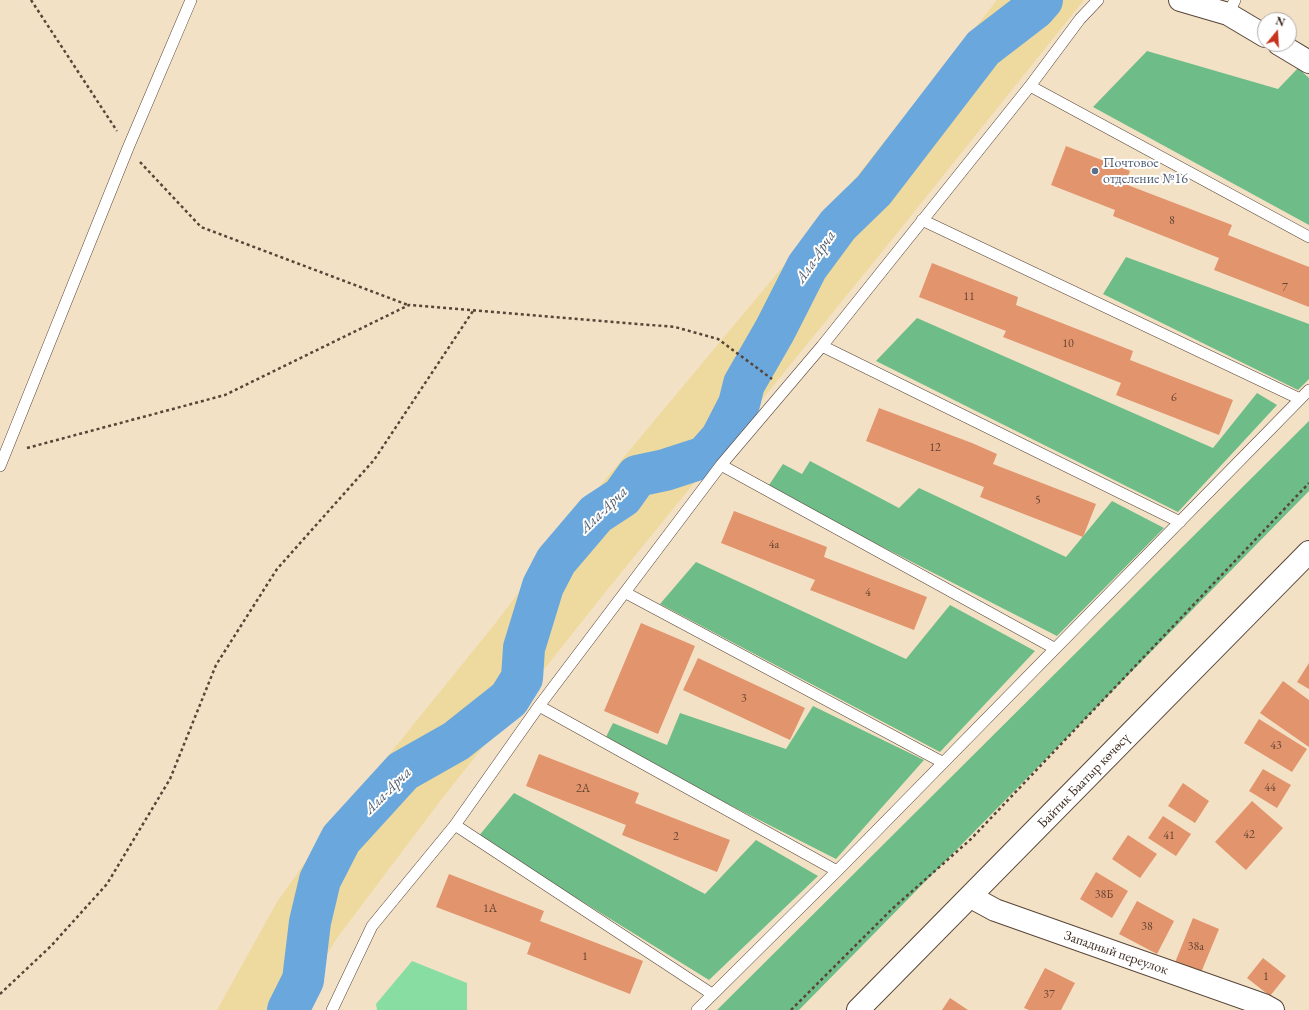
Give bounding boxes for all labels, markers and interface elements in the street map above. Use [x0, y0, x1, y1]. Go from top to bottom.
north arrow [1257, 12, 1297, 52]
text: N [1274, 14, 1287, 30]
place label: Почтовое отделение №16 [1103, 155, 1188, 188]
marker: Почтовое отделение №16 [1090, 166, 1100, 176]
house number: 8 [1169, 214, 1175, 228]
water label: Ала-Арча [792, 227, 840, 287]
house number: 7 [1282, 281, 1288, 295]
house number: 11 [963, 290, 975, 304]
house number: 10 [1062, 337, 1074, 351]
house number: 6 [1171, 391, 1177, 405]
house number: 12 [929, 441, 941, 455]
water label: Ала-Арча [576, 483, 632, 537]
house number: 5 [1035, 493, 1041, 507]
house number: 4а [769, 538, 779, 552]
house number: 4 [865, 586, 871, 600]
house number: 3 [741, 692, 747, 706]
street label: Байтик Баатыр көчөсү [1034, 730, 1134, 832]
house number: 43 [1270, 739, 1282, 753]
water label: Ала-Арча [361, 764, 415, 818]
house number: 44 [1264, 781, 1276, 795]
house number: 2А [576, 782, 590, 796]
house number: 42 [1243, 828, 1255, 842]
house number: 41 [1163, 829, 1175, 843]
house number: 2 [673, 830, 679, 844]
house number: 38Б [1095, 888, 1113, 902]
house number: 1А [483, 902, 497, 916]
house number: 38 [1141, 920, 1153, 934]
street label: Западный переулок [1062, 927, 1170, 979]
house number: 38а [1188, 940, 1204, 954]
house number: 1 [582, 950, 588, 964]
house number: 1 [1263, 970, 1269, 984]
house number: 37 [1043, 988, 1055, 1002]

